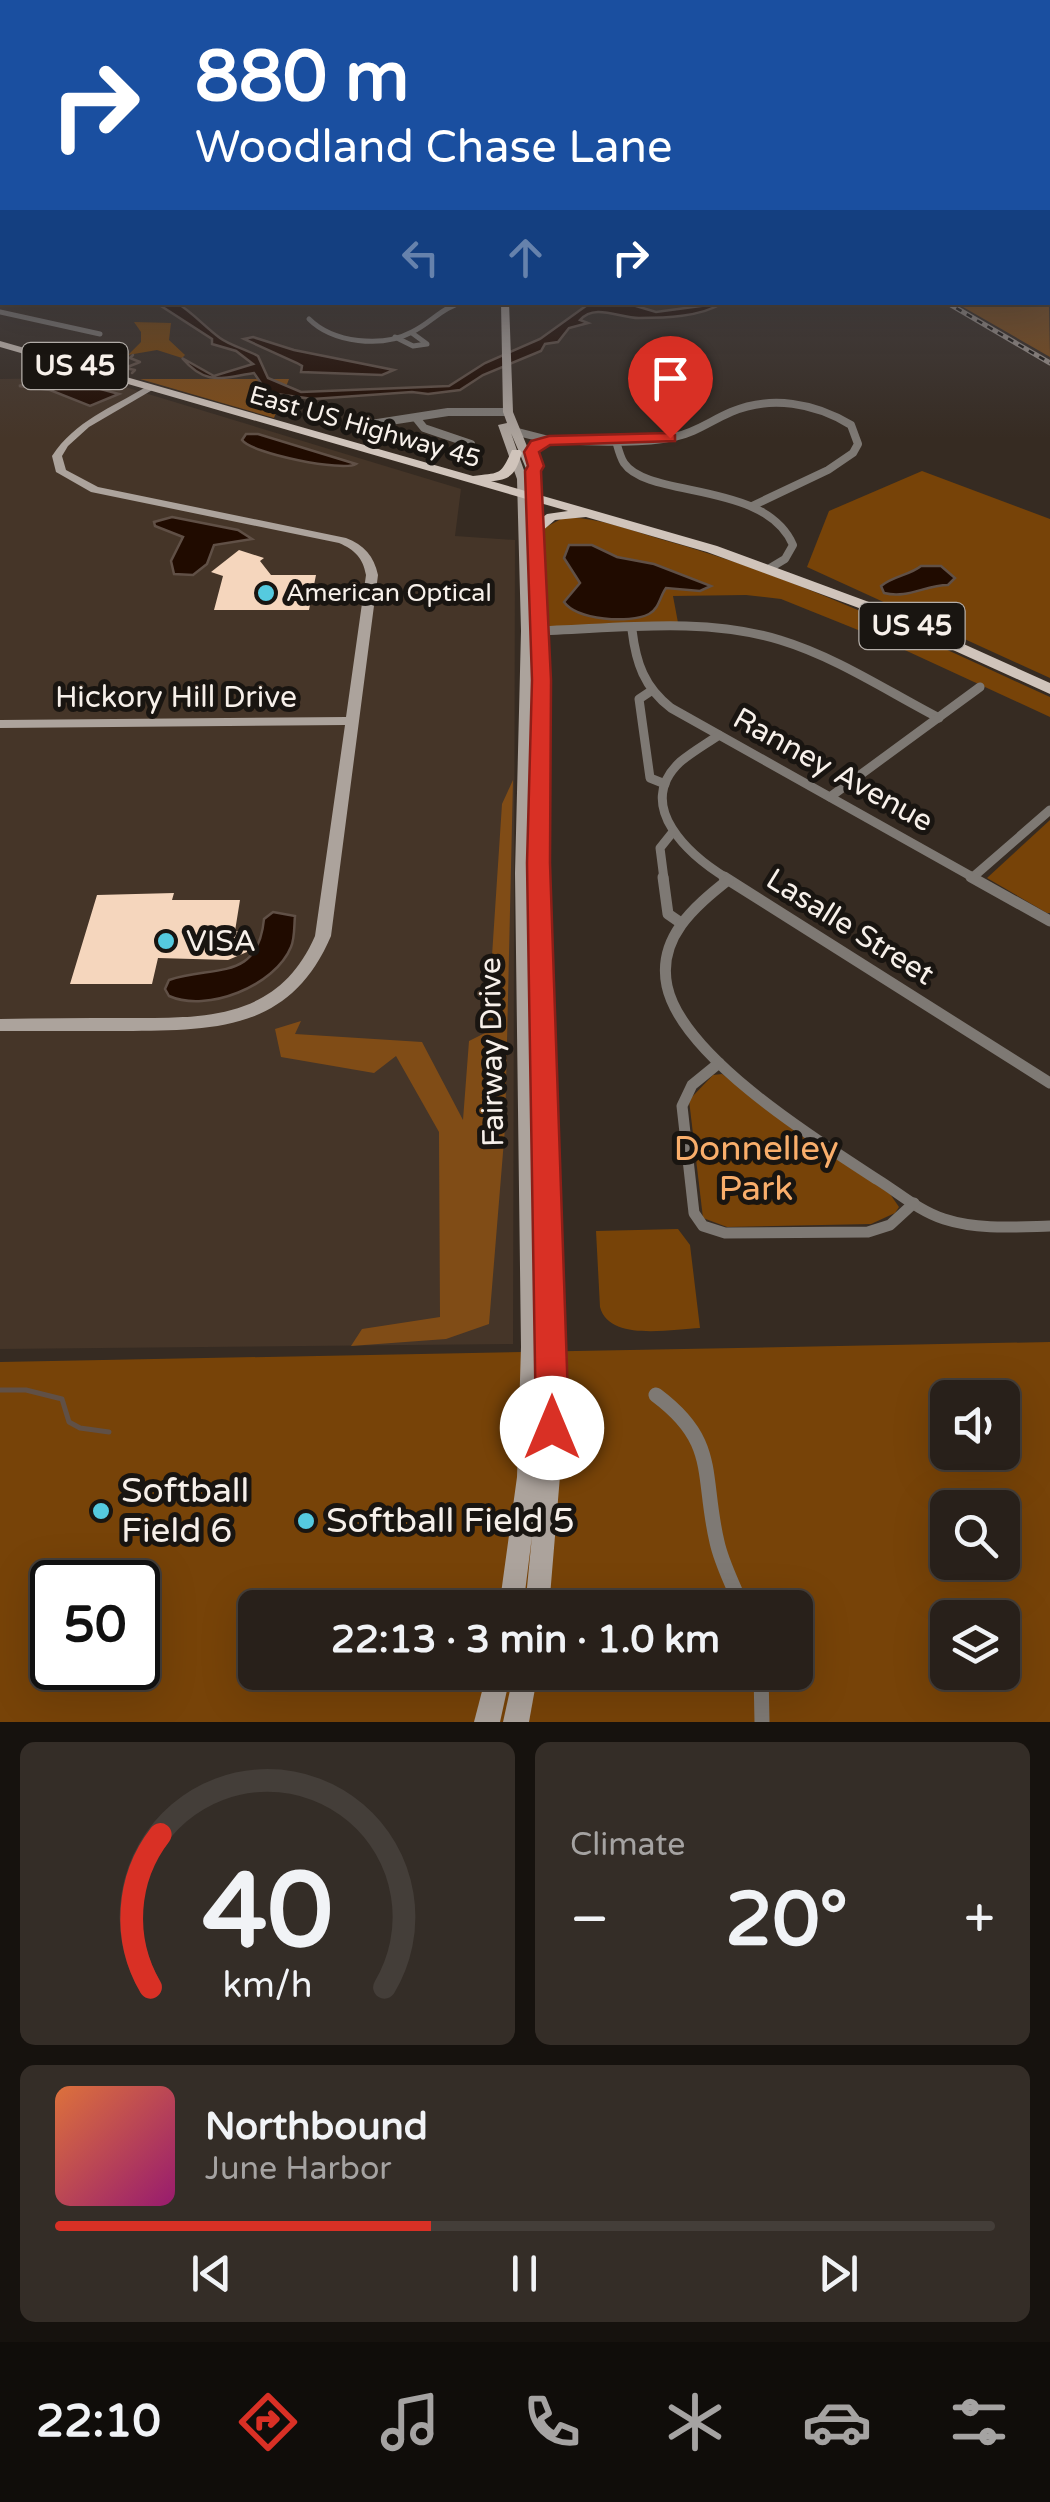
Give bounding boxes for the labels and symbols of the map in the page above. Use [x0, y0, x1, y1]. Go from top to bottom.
pin [628, 336, 713, 439]
road number: US 45 [22, 343, 128, 389]
street label: East US Highway 45 [246, 380, 484, 474]
place label: American Optical [286, 578, 492, 608]
marker: American Optical [255, 582, 277, 604]
road number: US 45 [860, 603, 964, 649]
street label: Hickory Hill Drive [55, 679, 297, 716]
street label: Ranney Avenue [727, 700, 939, 840]
street label: Lasalle Street [759, 861, 941, 993]
place label: VISA [186, 923, 256, 960]
marker: VISA [155, 930, 177, 952]
street label: Fairway Drive [472, 957, 512, 1147]
park label: Donnelley Park [673, 1128, 839, 1210]
position arrow [500, 1376, 604, 1480]
place label: Softball Field 6 [121, 1470, 249, 1552]
marker: Softball Field 6 [90, 1500, 112, 1522]
place label: Softball Field 5 [326, 1500, 575, 1542]
marker: Softball Field 5 [295, 1510, 317, 1532]
speed limit sign: 50 [30, 1560, 160, 1690]

